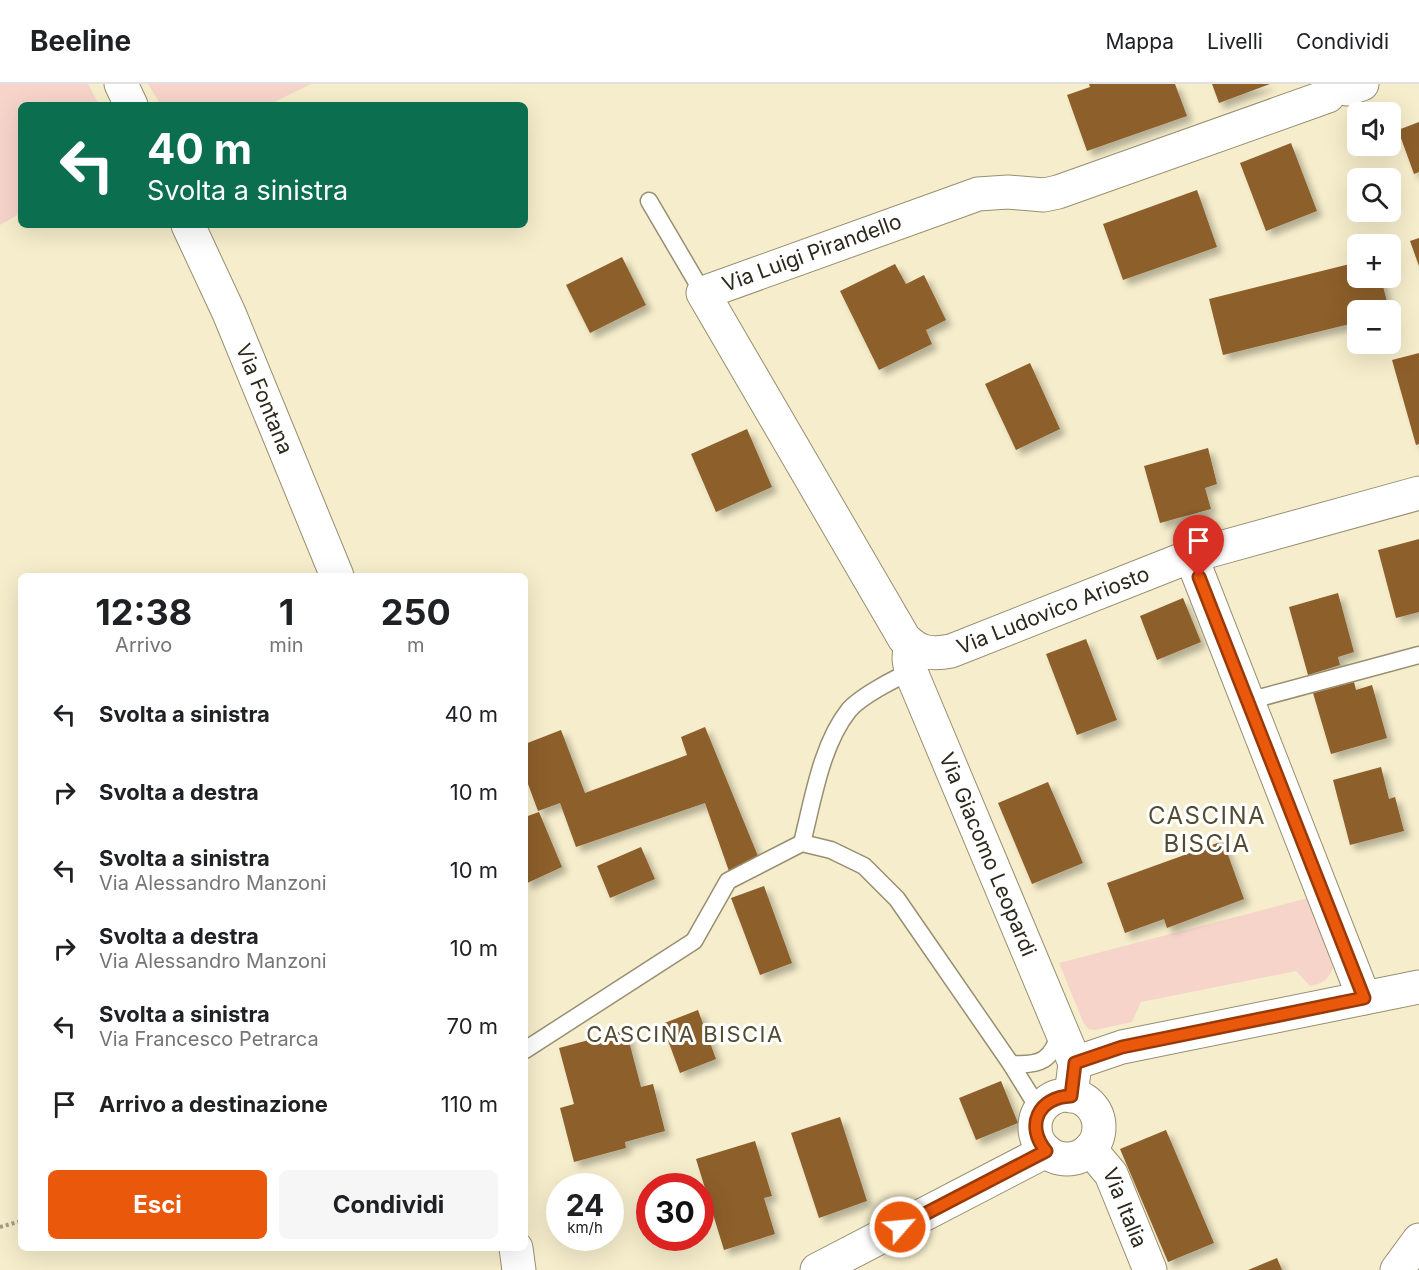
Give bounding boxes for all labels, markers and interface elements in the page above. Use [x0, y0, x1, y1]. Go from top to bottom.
text: Beeline [30, 24, 131, 58]
text: Mappa [1106, 29, 1174, 54]
text: Livelli [1207, 29, 1263, 54]
text: Condividi [1296, 29, 1389, 54]
map controls [1347, 102, 1401, 354]
button: sound [1347, 102, 1401, 156]
text: 40 m [147, 123, 252, 174]
icon: left [48, 126, 126, 204]
button: search [1347, 168, 1401, 222]
text: Svolta a sinistra [147, 174, 348, 207]
street label: Via Luigi Pirandello [719, 208, 905, 297]
button: + [1347, 234, 1401, 288]
button: − [1347, 300, 1401, 354]
street label: Via Fontana [231, 340, 299, 458]
pin [1173, 515, 1224, 577]
icon: arrive [1182, 524, 1215, 557]
street label: Via Ludovico Ariosto [953, 561, 1153, 659]
text: 12:38 [95, 590, 192, 634]
text: 1 [279, 590, 294, 634]
text: 250 [381, 590, 451, 634]
text: Arrivo [115, 633, 172, 657]
text: min [269, 633, 304, 657]
text: m [407, 633, 425, 657]
icon: left [48, 698, 81, 731]
text: Svolta a sinistra [99, 701, 270, 727]
text: 40 m [444, 701, 498, 727]
street label: Via Giacomo Leopardi [934, 749, 1042, 960]
icon: right [48, 776, 81, 809]
text: Svolta a destra [99, 779, 259, 805]
text: 10 m [450, 779, 498, 805]
district label: CASCINA BISCIA [1148, 801, 1266, 858]
text: Svolta a sinistra [99, 845, 270, 871]
icon: left [48, 854, 81, 887]
text: 10 m [450, 857, 498, 883]
text: Via Alessandro Manzoni [99, 871, 327, 895]
text: Svolta a destra [99, 923, 259, 949]
icon: right [48, 932, 81, 965]
text: 10 m [450, 935, 498, 961]
text: Via Alessandro Manzoni [99, 949, 327, 973]
text: Svolta a sinistra [99, 1001, 270, 1027]
icon: left [48, 1010, 81, 1043]
text: 70 m [447, 1013, 498, 1039]
district label: CASCINA BISCIA [586, 1021, 784, 1047]
text: Via Francesco Petrarca [99, 1027, 319, 1051]
icon: arrive [48, 1088, 81, 1121]
text: Arrivo a destinazione [99, 1091, 328, 1117]
text: 110 m [441, 1091, 498, 1117]
street label: Via Italia [1098, 1164, 1153, 1251]
button: Esci [48, 1170, 267, 1239]
button: Condividi [279, 1170, 498, 1239]
speed limit sign: 30 [636, 1173, 714, 1251]
text: 24 [566, 1187, 604, 1223]
position arrow [868, 1195, 932, 1259]
text: km/h [567, 1218, 603, 1237]

